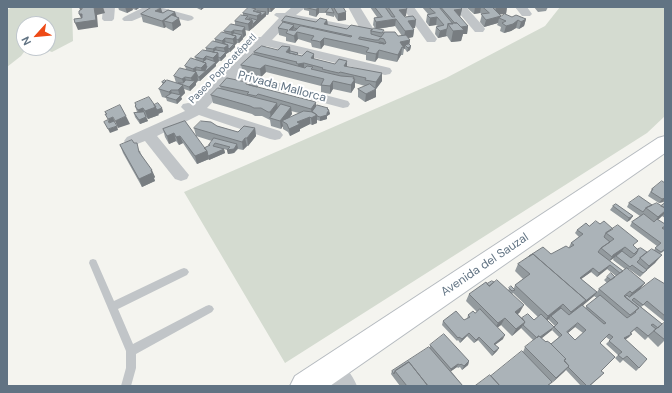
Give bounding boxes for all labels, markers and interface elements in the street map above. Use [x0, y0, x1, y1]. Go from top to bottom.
north arrow [16, 16, 56, 56]
street label: Paseo Popocatépetl [187, 32, 259, 106]
text: N [18, 34, 34, 48]
street label: Privada Mallorca [236, 68, 328, 106]
street label: Avenida del Sauzal [438, 230, 532, 300]

